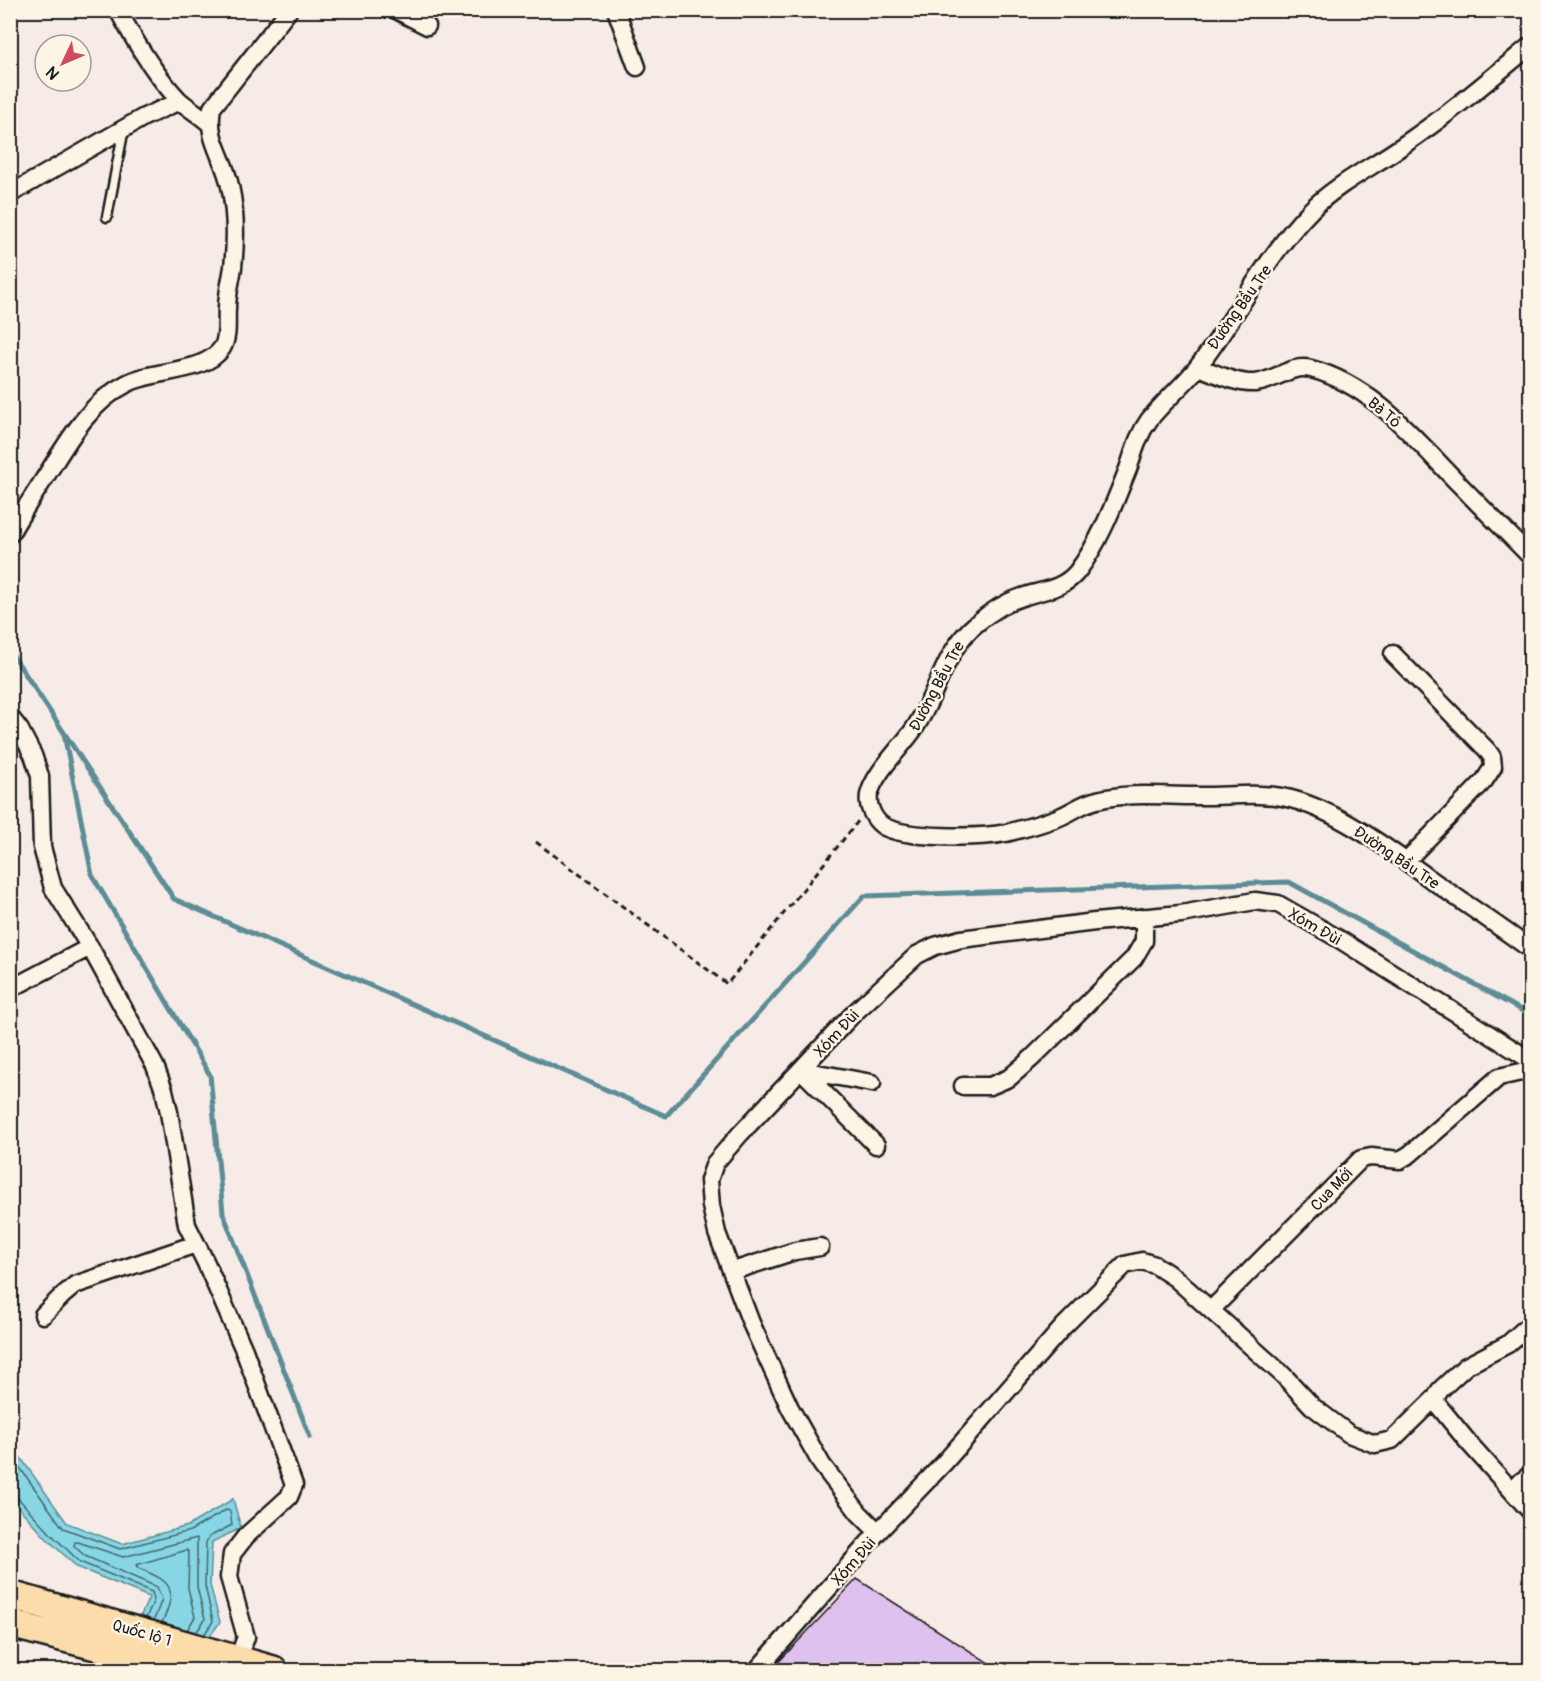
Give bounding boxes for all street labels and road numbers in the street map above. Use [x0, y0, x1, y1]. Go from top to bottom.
street label: Đường Bầu Tre [1202, 261, 1277, 354]
street label: Bà Tô [1364, 393, 1405, 433]
street label: Đường Bầu Tre [904, 637, 969, 735]
street label: Đường Bầu Tre [1350, 821, 1444, 894]
street label: Xóm Đùi [1285, 904, 1344, 950]
street label: Xóm Đùi [810, 1006, 864, 1061]
street label: Cua Mới [1306, 1164, 1357, 1215]
street label: Xóm Đùi [827, 1533, 880, 1590]
street label: Quốc lộ 1 [110, 1615, 174, 1651]

